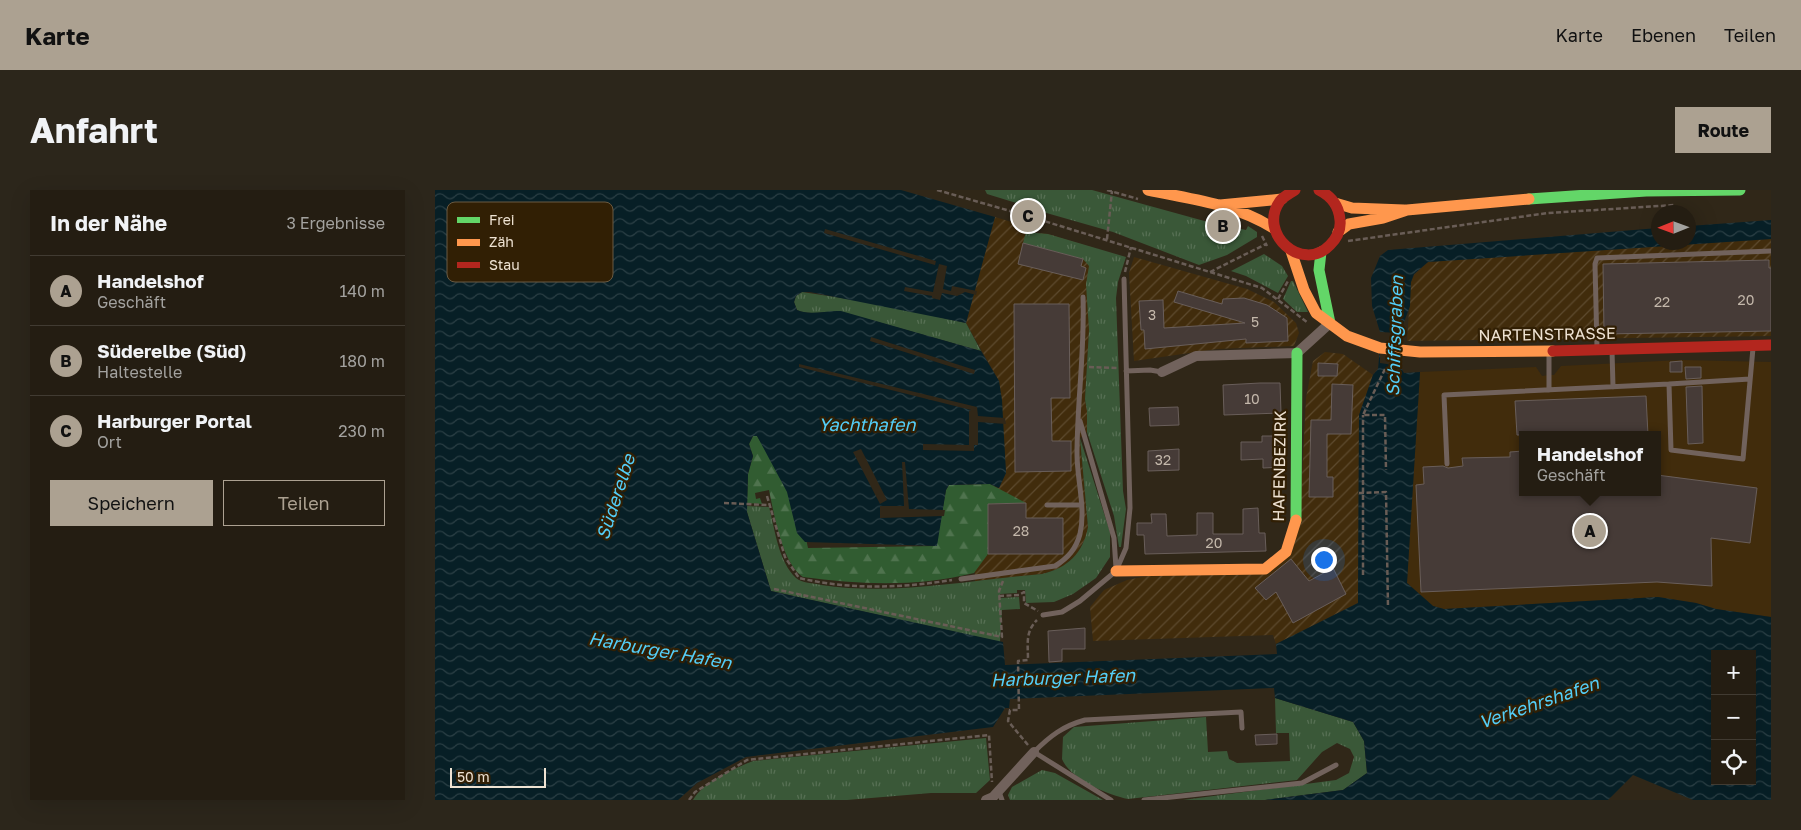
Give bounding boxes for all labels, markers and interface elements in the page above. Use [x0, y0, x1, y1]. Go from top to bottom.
text: Karte [25, 21, 90, 50]
text: Karte [1556, 24, 1603, 46]
text: Ebenen [1631, 24, 1696, 46]
text: Teilen [1724, 24, 1776, 46]
button: Route [1675, 107, 1771, 153]
text: Anfahrt [30, 109, 158, 151]
pin: C [1012, 197, 1044, 235]
legend [447, 202, 613, 282]
north arrow [1651, 205, 1696, 250]
pin: B [1207, 207, 1239, 245]
text: In der Nähe [50, 210, 167, 236]
text: Frei [489, 211, 515, 228]
text: 3 Ergebnisse [286, 213, 385, 233]
text: Zäh [489, 233, 514, 250]
text: Stau [489, 256, 520, 273]
text: Handelshof [97, 269, 204, 292]
water label: Schiffsgraben [1381, 274, 1407, 397]
text: A [60, 281, 72, 301]
text: 140 m [339, 281, 385, 301]
house number: 20 [1738, 291, 1754, 308]
text: Geschäft [97, 292, 166, 312]
house number: 22 [1654, 293, 1670, 310]
house number: 3 [1148, 306, 1156, 323]
house number: 5 [1251, 313, 1259, 330]
street label: NARTENSTRASSE [1478, 323, 1616, 345]
text: Süderelbe (Süd) [97, 339, 246, 362]
text: B [60, 351, 72, 371]
text: 180 m [339, 351, 385, 371]
text: Haltestelle [97, 362, 182, 382]
house number: 10 [1244, 390, 1260, 407]
text: Harburger Portal [97, 409, 252, 432]
street label: HAFENBEZIRK [1268, 410, 1290, 522]
water label: Yachthafen [818, 413, 917, 435]
text: C [60, 421, 72, 441]
text: 230 m [338, 421, 385, 441]
popup [1519, 431, 1661, 496]
text: Ort [97, 432, 122, 452]
text: Handelshof [1537, 442, 1643, 465]
water label: Süderelbe [591, 450, 640, 542]
house number: 32 [1155, 451, 1171, 468]
text: Geschäft [1537, 465, 1606, 485]
button: Speichern [50, 480, 213, 526]
button: Teilen [223, 480, 385, 526]
pin: A [1574, 512, 1606, 550]
house number: 28 [1013, 522, 1029, 539]
house number: 20 [1206, 534, 1222, 551]
your location [1311, 547, 1337, 573]
water label: Harburger Hafen [587, 627, 734, 674]
map controls [1711, 650, 1756, 785]
button: + [1711, 650, 1756, 695]
water label: Harburger Hafen [990, 663, 1136, 691]
water label: Verkehrshafen [1476, 671, 1602, 733]
button: − [1711, 695, 1756, 740]
button: locate [1711, 740, 1756, 785]
scale bar [450, 765, 546, 788]
text: 50 m [457, 768, 490, 785]

